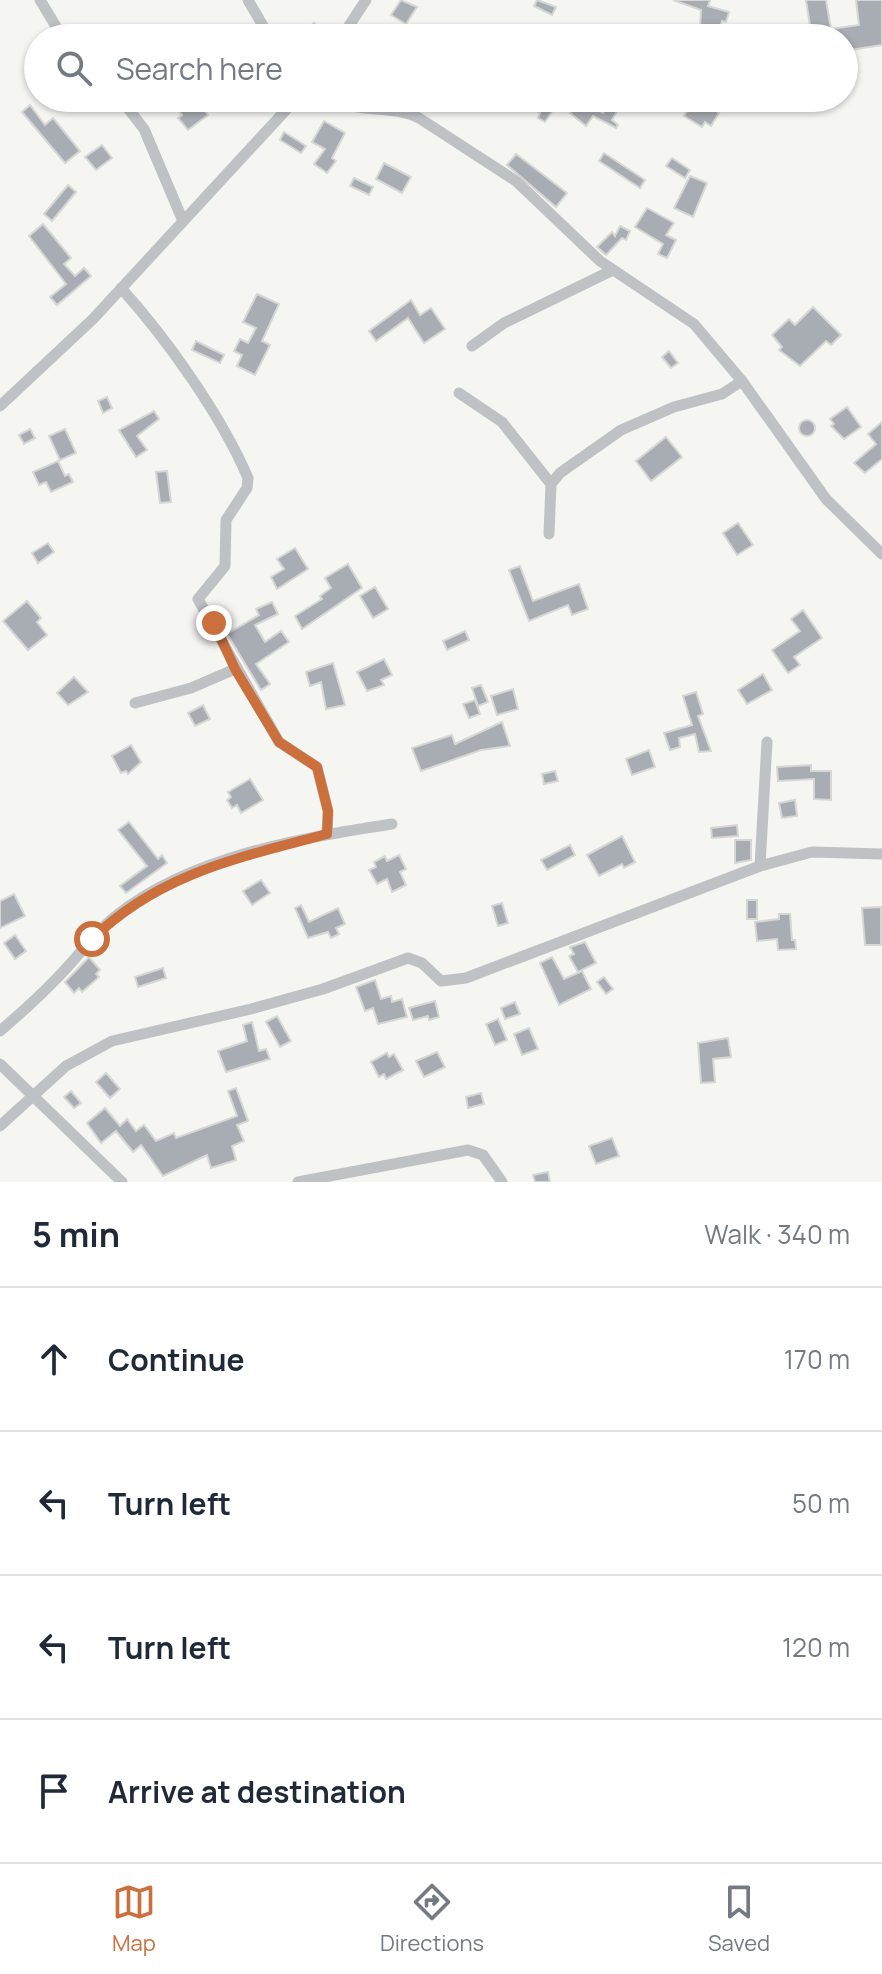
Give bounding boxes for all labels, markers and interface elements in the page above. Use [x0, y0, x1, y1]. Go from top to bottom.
search box [24, 24, 858, 112]
icon: search [52, 46, 96, 90]
text: Search here [116, 48, 283, 89]
route end [196, 605, 232, 641]
route start [74, 921, 110, 957]
text: 5 min [32, 1211, 120, 1257]
text: Walk · 340 m [704, 1216, 850, 1252]
icon: ahead [32, 1337, 76, 1381]
text: Continue [108, 1339, 244, 1380]
text: 170 m [784, 1341, 850, 1377]
icon: left [32, 1481, 76, 1525]
text: Turn left [108, 1483, 231, 1524]
text: 50 m [792, 1485, 850, 1521]
icon: left [32, 1625, 76, 1669]
text: Turn left [108, 1627, 231, 1668]
text: 120 m [782, 1629, 850, 1665]
icon: arrive [32, 1769, 76, 1813]
text: Arrive at destination [108, 1771, 406, 1812]
tab: Map [112, 1880, 156, 1958]
tab: Directions [380, 1880, 484, 1958]
tab: Saved [708, 1880, 770, 1958]

